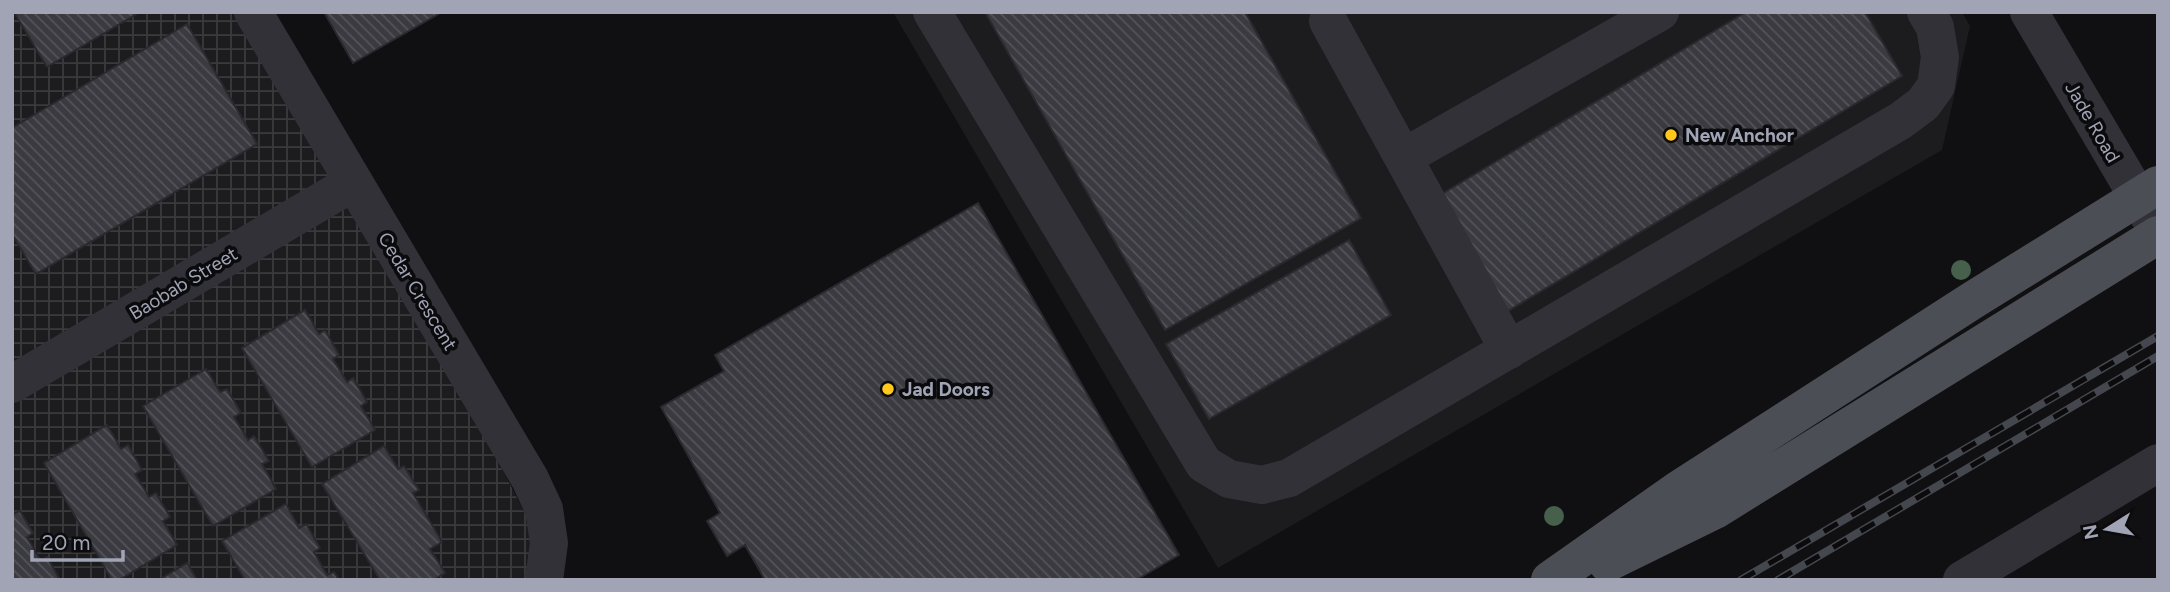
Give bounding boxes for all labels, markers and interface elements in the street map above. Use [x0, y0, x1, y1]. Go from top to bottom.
street label: Jade Road [2060, 78, 2125, 167]
place label: New Anchor [1685, 124, 1794, 147]
marker: New Anchor [1663, 127, 1679, 143]
street label: Cedar Crescent [373, 228, 462, 355]
street label: Baobab Street [125, 242, 242, 325]
place label: Jad Doors [902, 378, 990, 401]
marker: Jad Doors [880, 381, 896, 397]
north arrow [2072, 494, 2142, 564]
scale bar [32, 518, 122, 562]
text: N [2078, 523, 2103, 542]
text: 20 m [42, 530, 90, 555]

